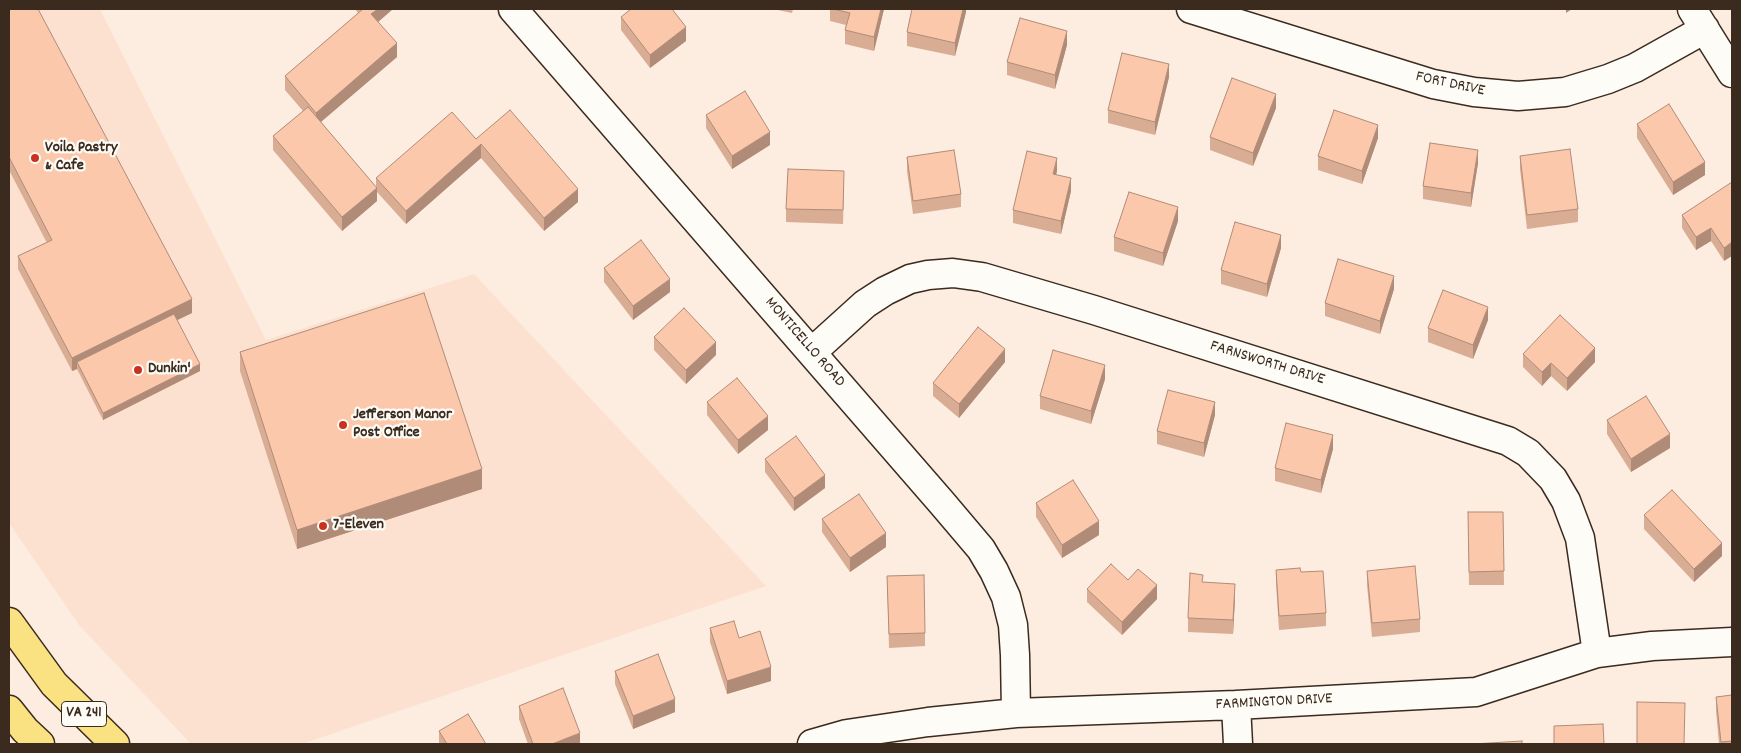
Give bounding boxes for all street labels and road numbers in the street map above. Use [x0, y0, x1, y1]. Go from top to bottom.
street label: FORT DRIVE [1414, 68, 1486, 102]
street label: MONTICELLO ROAD [760, 294, 848, 392]
street label: FARNSWORTH DRIVE [1207, 337, 1327, 391]
street label: FARMINGTON DRIVE [1215, 690, 1333, 716]
road number: VA 241 [62, 702, 106, 726]

